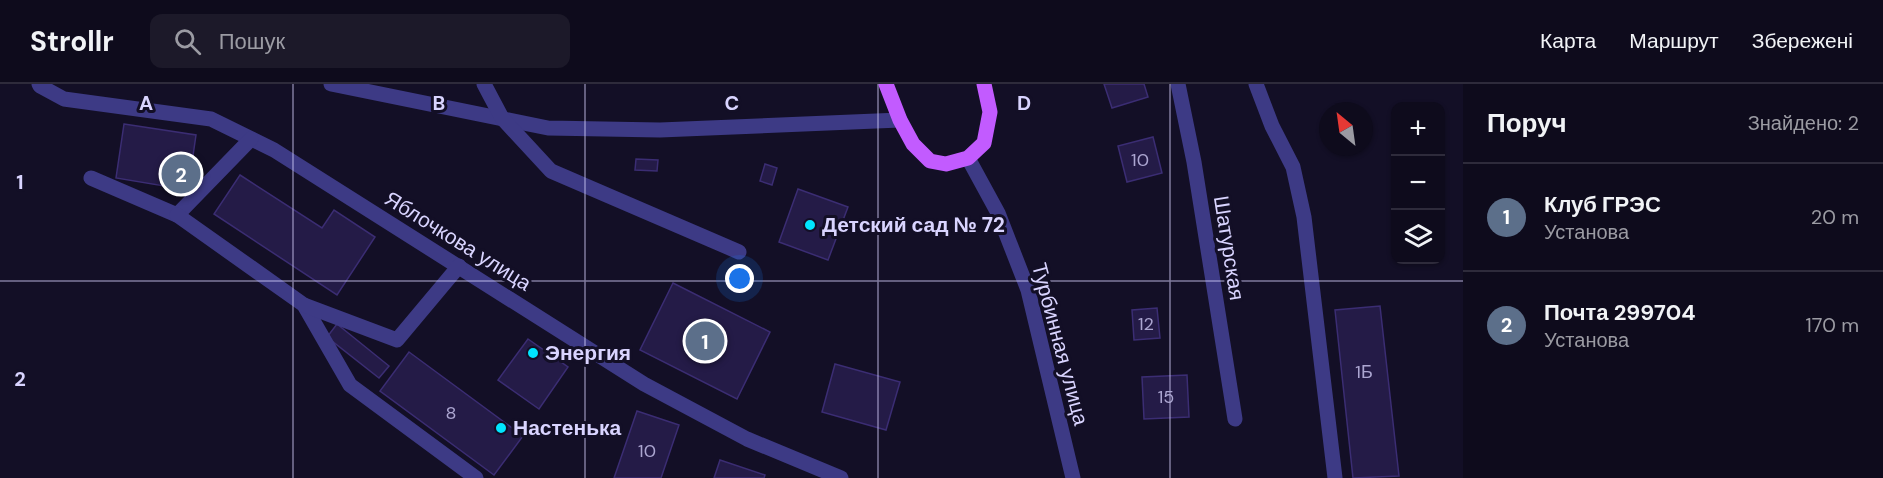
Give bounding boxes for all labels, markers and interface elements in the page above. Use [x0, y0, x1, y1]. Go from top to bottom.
search box [150, 14, 570, 68]
text: Strollr [30, 23, 114, 60]
icon: search [171, 25, 204, 58]
text: Пошук [219, 27, 285, 56]
text: Карта [1540, 27, 1596, 55]
text: Маршрут [1629, 27, 1719, 55]
text: Збережені [1752, 27, 1853, 55]
text: A [139, 90, 153, 116]
text: B [433, 90, 445, 116]
text: C [725, 90, 739, 116]
text: D [1017, 90, 1031, 116]
north arrow [1319, 102, 1373, 156]
map controls [1391, 102, 1445, 264]
button: + [1391, 102, 1445, 156]
text: Поруч [1487, 106, 1567, 140]
text: Знайдено: 2 [1748, 110, 1859, 136]
house number: 10 [1131, 148, 1149, 172]
pin: 2 [162, 152, 201, 196]
button: − [1391, 156, 1445, 210]
text: 1 [16, 169, 24, 195]
street label: Яблочкова улица [379, 185, 537, 298]
text: Клуб ГРЭС [1544, 190, 1661, 219]
street label: Шатурская [1207, 194, 1251, 302]
text: 1 [1503, 204, 1510, 230]
text: 20 m [1811, 204, 1859, 230]
button: layers [1391, 210, 1445, 264]
place label: Детский сад № 72 [822, 211, 1005, 239]
marker: Детский сад № 72 [803, 218, 817, 232]
text: Установа [1544, 219, 1629, 245]
street label: Турбинная улица [1025, 260, 1095, 429]
your location [725, 264, 754, 293]
text: Почта 299704 [1544, 298, 1695, 327]
house number: 12 [1138, 312, 1154, 336]
text: 2 [1501, 312, 1512, 338]
text: 170 m [1806, 312, 1859, 338]
pin: 1 [686, 318, 724, 364]
text: Установа [1544, 327, 1629, 353]
place label: Энергия [545, 339, 631, 367]
marker: Энергия [526, 346, 540, 360]
house number: 1Б [1355, 360, 1373, 384]
text: 2 [14, 366, 26, 392]
house number: 15 [1158, 385, 1174, 409]
house number: 8 [446, 401, 456, 425]
place label: Настенька [513, 414, 622, 442]
marker: Настенька [494, 421, 508, 435]
house number: 10 [638, 439, 656, 463]

